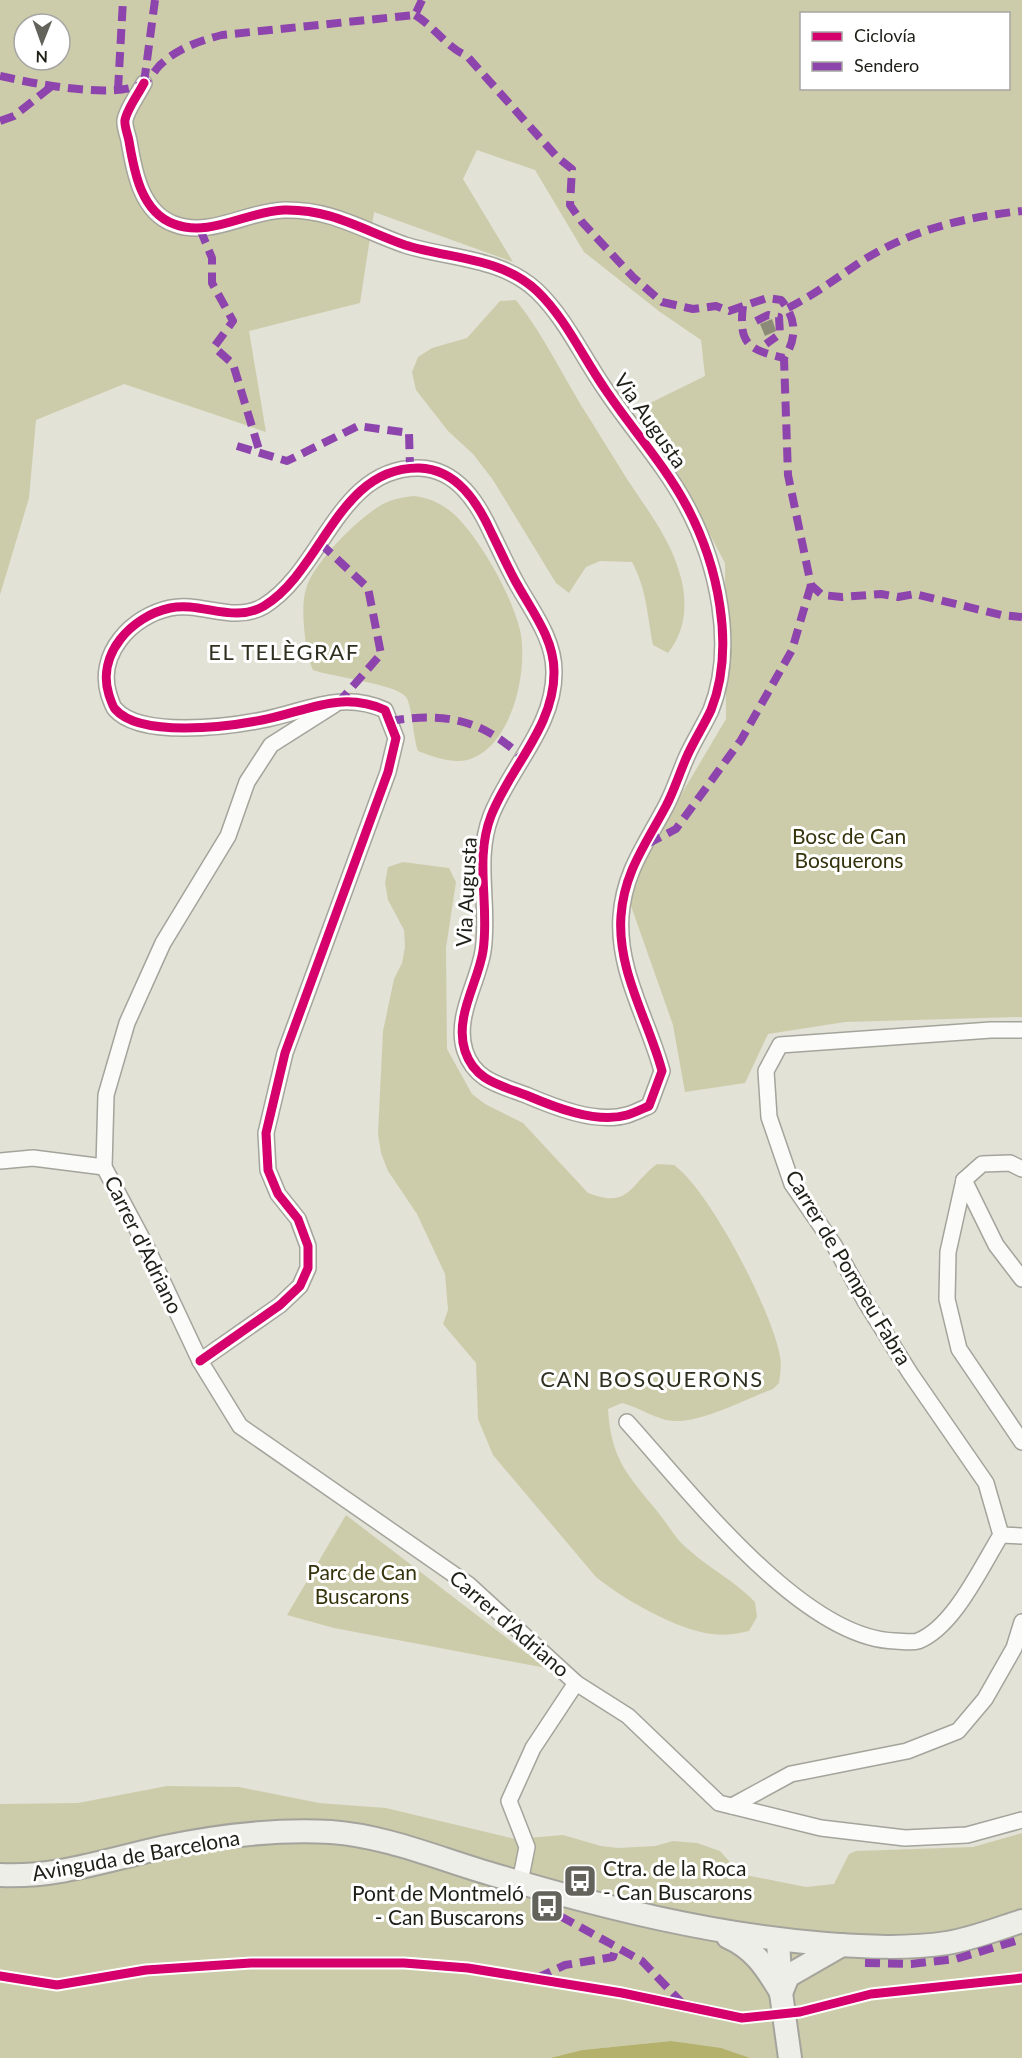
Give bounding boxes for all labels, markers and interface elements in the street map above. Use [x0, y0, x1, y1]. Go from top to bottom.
north arrow [12, 12, 72, 72]
legend [800, 12, 1010, 90]
text: Ciclovía [854, 24, 916, 46]
text: N [35, 48, 48, 67]
text: Sendero [854, 54, 919, 76]
street label: Via Augusta [610, 368, 693, 472]
district label: EL TELÈGRAF [208, 638, 360, 665]
park label: Bosc de Can Bosquerons [792, 823, 906, 872]
street label: Via Augusta [450, 836, 481, 947]
street label: Carrer de Pompeu Fabra [781, 1165, 917, 1369]
street label: Carrer d'Adriano [100, 1171, 189, 1317]
district label: CAN BOSQUERONS [540, 1365, 764, 1392]
park label: Parc de Can Buscarons [307, 1559, 417, 1608]
street label: Carrer d'Adriano [445, 1564, 575, 1682]
street label: Avinguda de Barcelona [30, 1824, 242, 1885]
place label: Ctra. de la Roca - Can Buscarons [603, 1855, 752, 1904]
bus stop icon: Ctra. de la Roca - Can Buscarons [562, 1863, 598, 1899]
place label: Pont de Montmeló - Can Buscarons [352, 1880, 524, 1929]
bus stop icon: Pont de Montmeló - Can Buscarons [529, 1888, 565, 1924]

